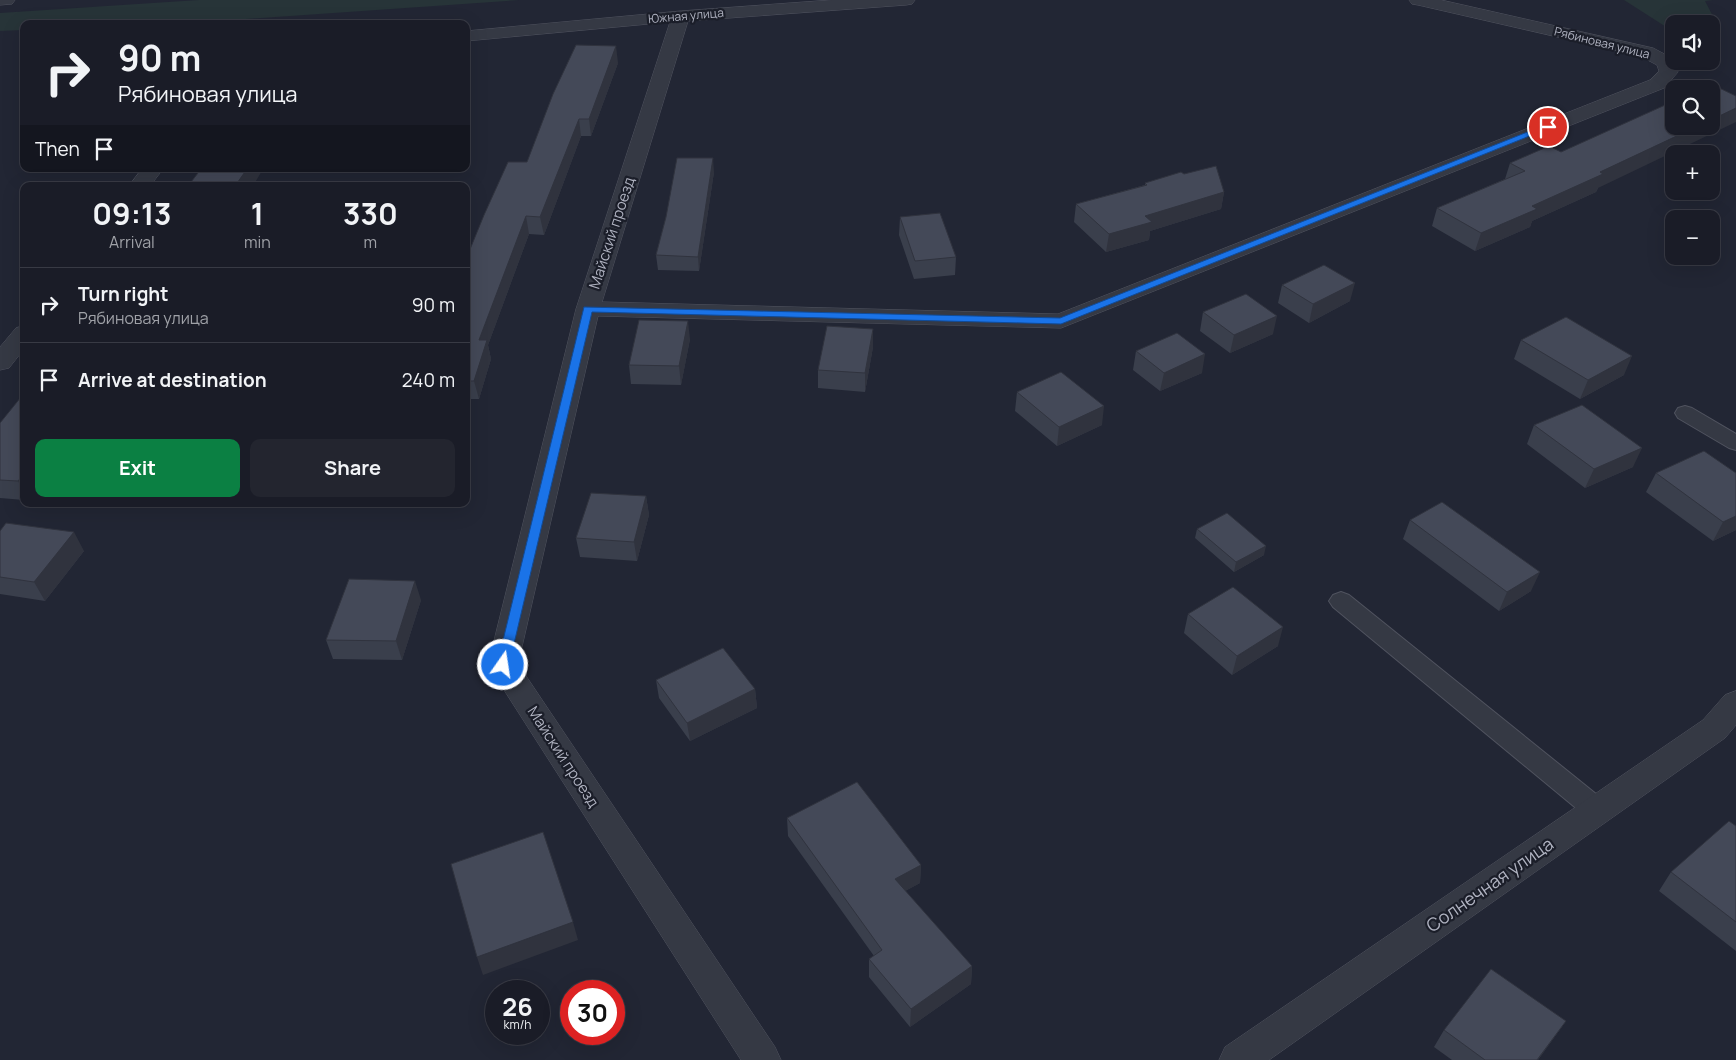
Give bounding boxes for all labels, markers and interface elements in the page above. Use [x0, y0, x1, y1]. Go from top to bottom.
street label: Южная улица [647, 4, 724, 27]
map controls [1665, 15, 1720, 265]
button: sound [1665, 15, 1720, 70]
street label: Рябиновая улица [1553, 22, 1652, 63]
text: 90 m [118, 34, 201, 82]
icon: right [35, 40, 100, 105]
text: Рябиновая улица [118, 79, 298, 109]
button: search [1665, 80, 1720, 135]
pin [1527, 106, 1569, 148]
icon: arrive [1534, 113, 1562, 141]
icon: arrive [90, 135, 118, 163]
text: Then [35, 136, 80, 162]
button: + [1665, 145, 1720, 200]
street label: Майский проезд [584, 174, 640, 292]
text: 09:13 [92, 193, 172, 234]
text: 1 [251, 193, 264, 234]
text: 330 [343, 193, 398, 234]
button: − [1665, 210, 1720, 265]
text: Arrival [109, 231, 155, 253]
text: min [244, 231, 271, 253]
text: m [364, 231, 377, 253]
text: Turn right [78, 281, 168, 307]
icon: right [35, 291, 63, 319]
text: 90 m [412, 292, 455, 318]
text: Рябиновая улица [78, 307, 209, 329]
icon: arrive [35, 366, 63, 394]
text: Arrive at destination [78, 367, 267, 393]
text: 240 m [402, 367, 455, 393]
button: Exit [35, 439, 240, 497]
button: Share [250, 439, 455, 497]
position arrow [476, 638, 528, 690]
street label: Майский проезд [523, 702, 604, 811]
street label: Солнечная улица [1421, 831, 1558, 937]
speed limit sign: 30 [560, 980, 625, 1045]
text: 26 [502, 989, 533, 1024]
text: km/h [504, 1016, 531, 1033]

